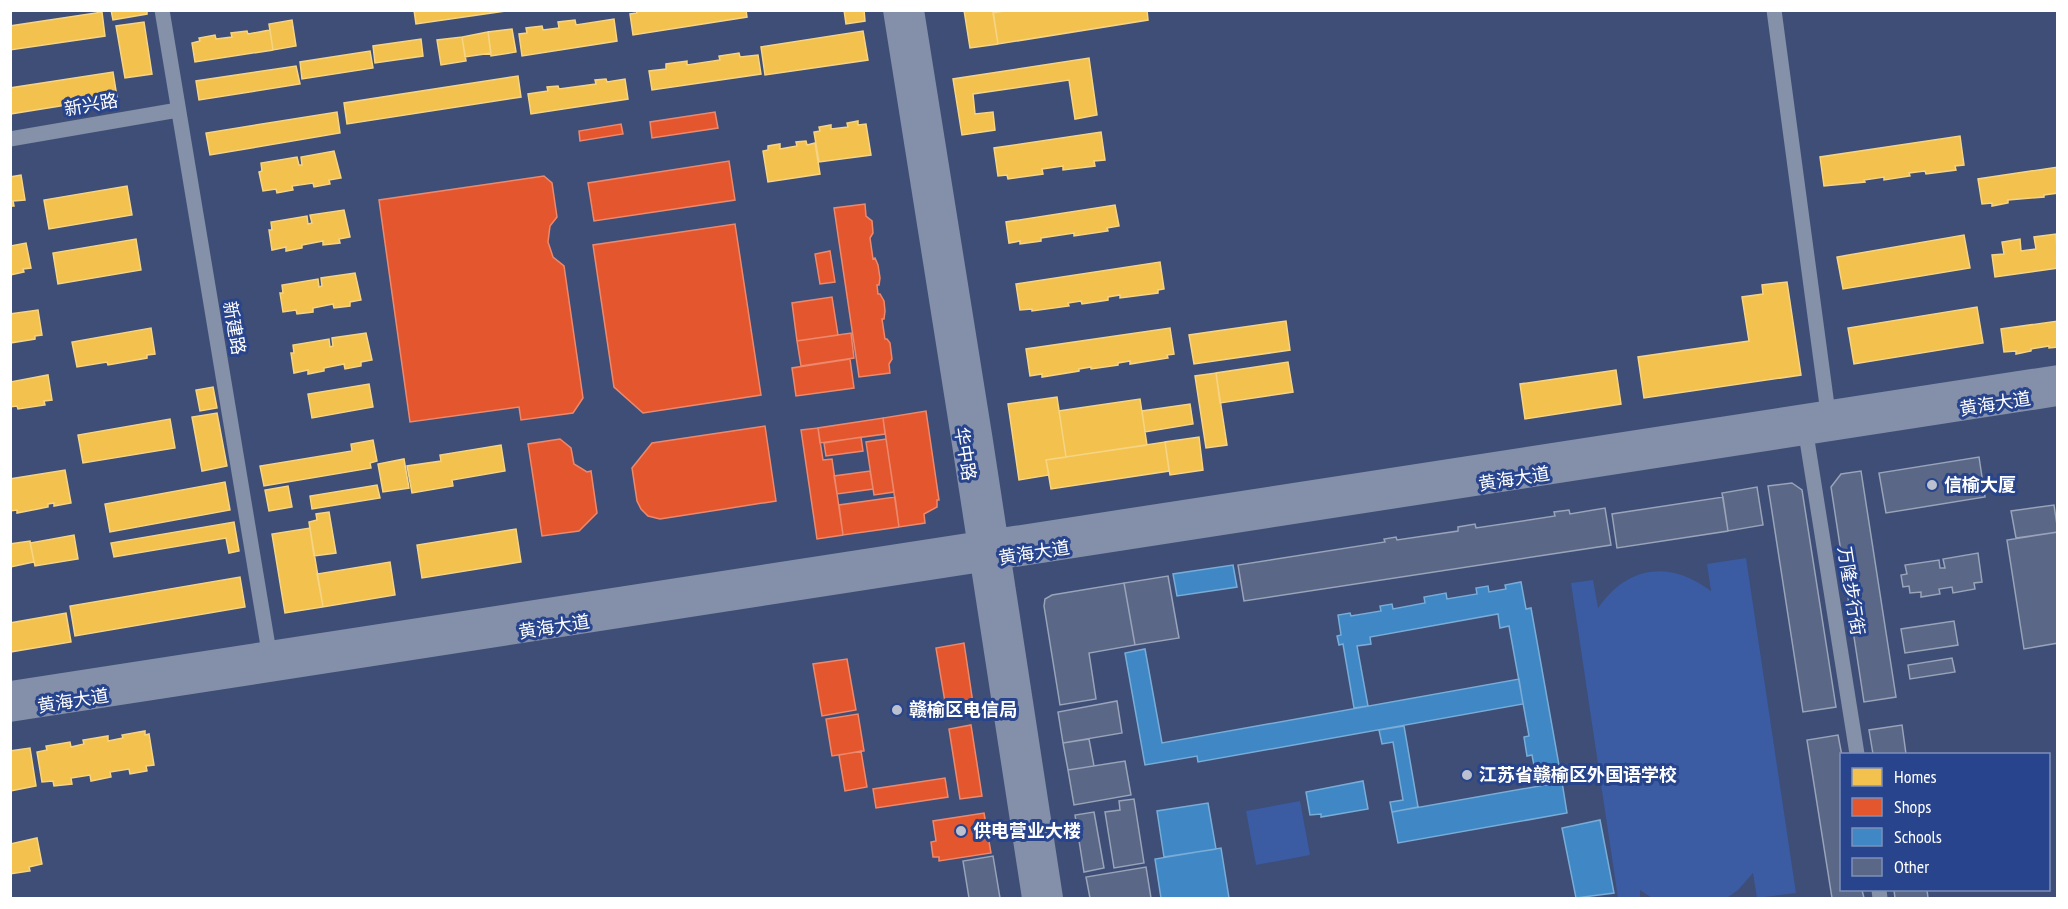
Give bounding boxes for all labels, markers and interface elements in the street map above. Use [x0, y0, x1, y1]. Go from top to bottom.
street label: 新兴路 [62, 88, 119, 121]
street label: 新建路 [218, 299, 251, 356]
street label: 黄海大道 [1958, 387, 2032, 420]
street label: 华中路 [950, 425, 981, 482]
street label: 黄海大道 [1477, 462, 1551, 495]
place label: 信榆大厦 [1944, 473, 2016, 496]
marker: 信榆大厦 [1925, 478, 1939, 492]
street label: 黄海大道 [997, 536, 1071, 569]
street label: 万隆步行街 [1833, 545, 1870, 637]
street label: 黄海大道 [517, 610, 591, 643]
street label: 黄海大道 [36, 684, 110, 717]
place label: 赣榆区电信局 [909, 698, 1017, 721]
marker: 赣榆区电信局 [890, 703, 904, 717]
legend [1840, 753, 2050, 891]
place label: 江苏省赣榆区外国语学校 [1479, 763, 1677, 786]
text: Homes [1894, 765, 1937, 788]
marker: 江苏省赣榆区外国语学校 [1460, 768, 1474, 782]
text: Shops [1894, 795, 1931, 818]
place label: 供电营业大楼 [973, 819, 1081, 842]
marker: 供电营业大楼 [954, 824, 968, 838]
text: Schools [1894, 825, 1942, 848]
text: Other [1894, 855, 1929, 878]

